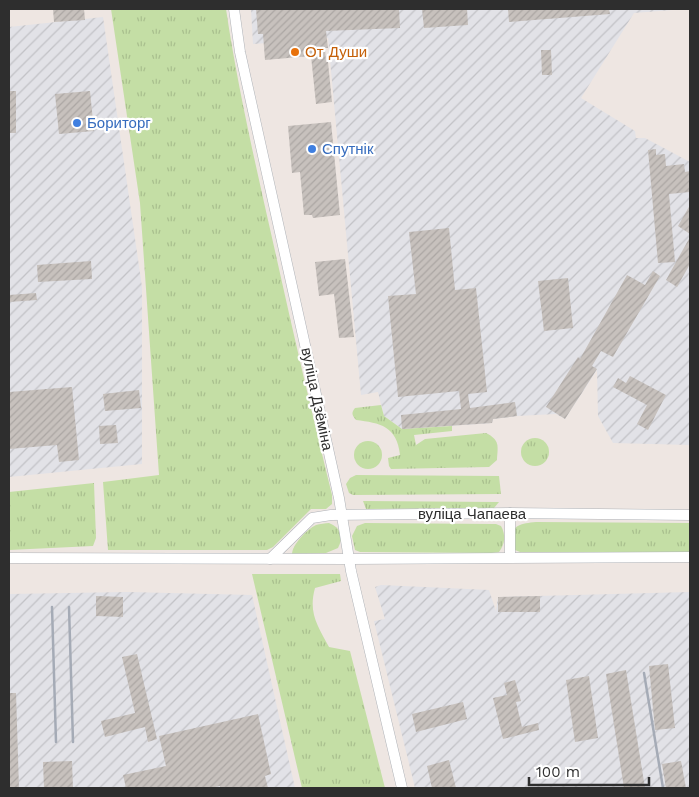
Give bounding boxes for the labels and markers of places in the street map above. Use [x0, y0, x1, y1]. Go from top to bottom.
place label: От Души [305, 43, 367, 61]
marker: От Души [289, 46, 301, 58]
place label: Бориторг [87, 114, 151, 132]
marker: Бориторг [71, 117, 83, 129]
place label: Спутнік [322, 140, 374, 158]
marker: Спутнік [306, 143, 318, 155]

